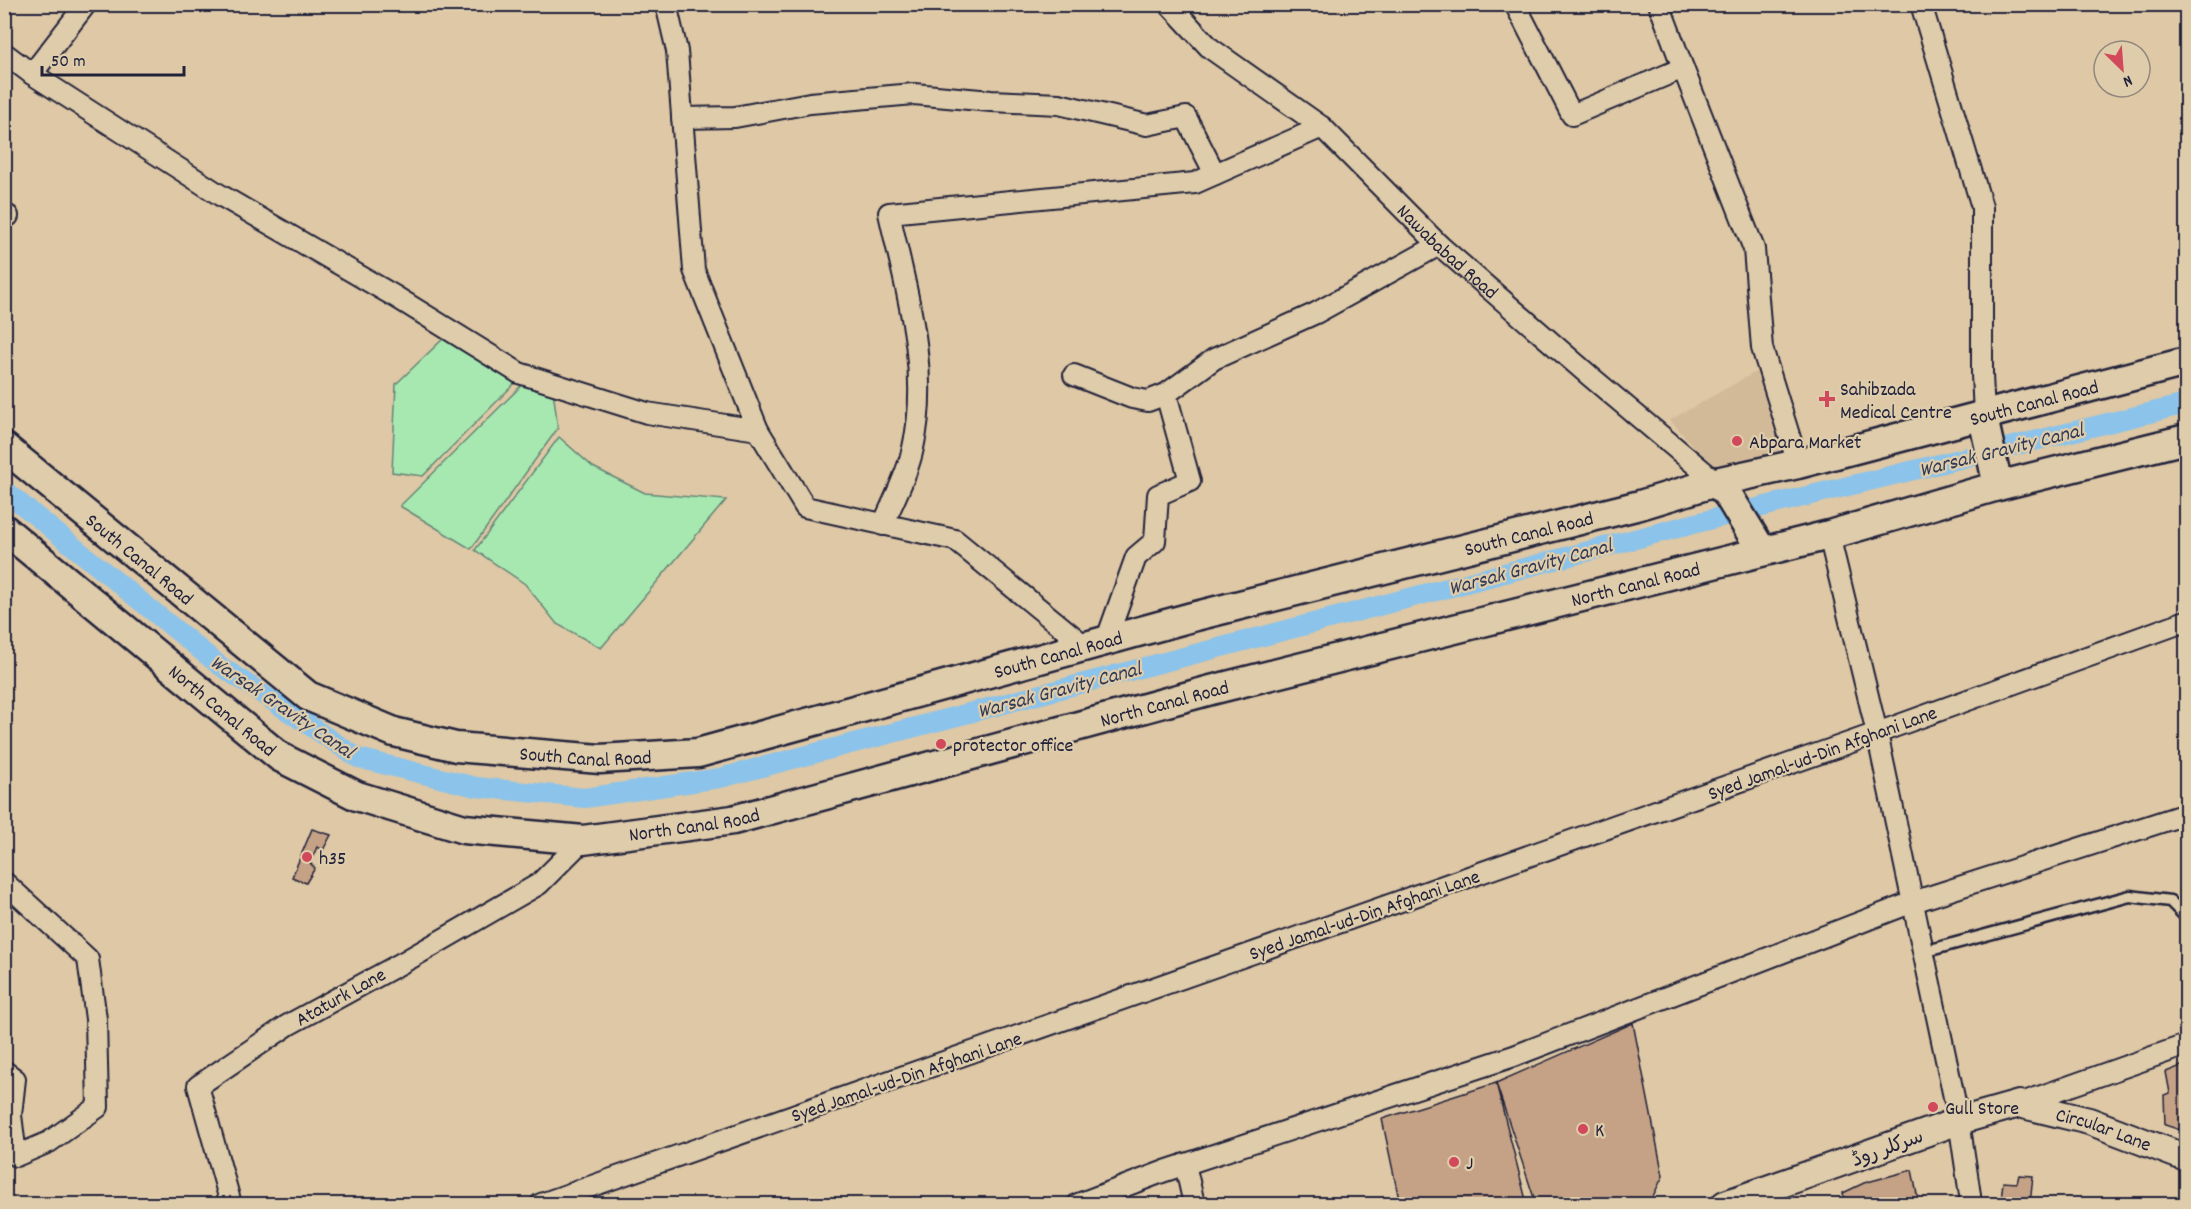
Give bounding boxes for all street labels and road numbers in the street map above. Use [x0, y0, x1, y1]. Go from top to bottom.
street label: Nawababad Road [1389, 199, 1503, 307]
street label: South Canal Road [1967, 375, 2102, 435]
street label: South Canal Road [1462, 506, 1597, 565]
street label: South Canal Road [78, 508, 198, 614]
street label: North Canal Road [1569, 557, 1704, 616]
street label: South Canal Road [991, 626, 1126, 688]
street label: North Canal Road [161, 659, 281, 765]
street label: North Canal Road [1098, 675, 1232, 736]
street label: Syed Jamal-ud-Din Afghani Lane [1705, 700, 1942, 809]
street label: South Canal Road [518, 741, 653, 776]
street label: North Canal Road [627, 802, 763, 851]
street label: Syed Jamal-ud-Din Afghani Lane [1246, 864, 1484, 969]
street label: Ataturk Lane [291, 962, 392, 1035]
street label: Syed Jamal-ud-Din Afghani Lane [788, 1026, 1026, 1131]
street label: Circular Lane [2053, 1102, 2155, 1160]
street label: سرکلر روڈ [1848, 1124, 1928, 1176]

